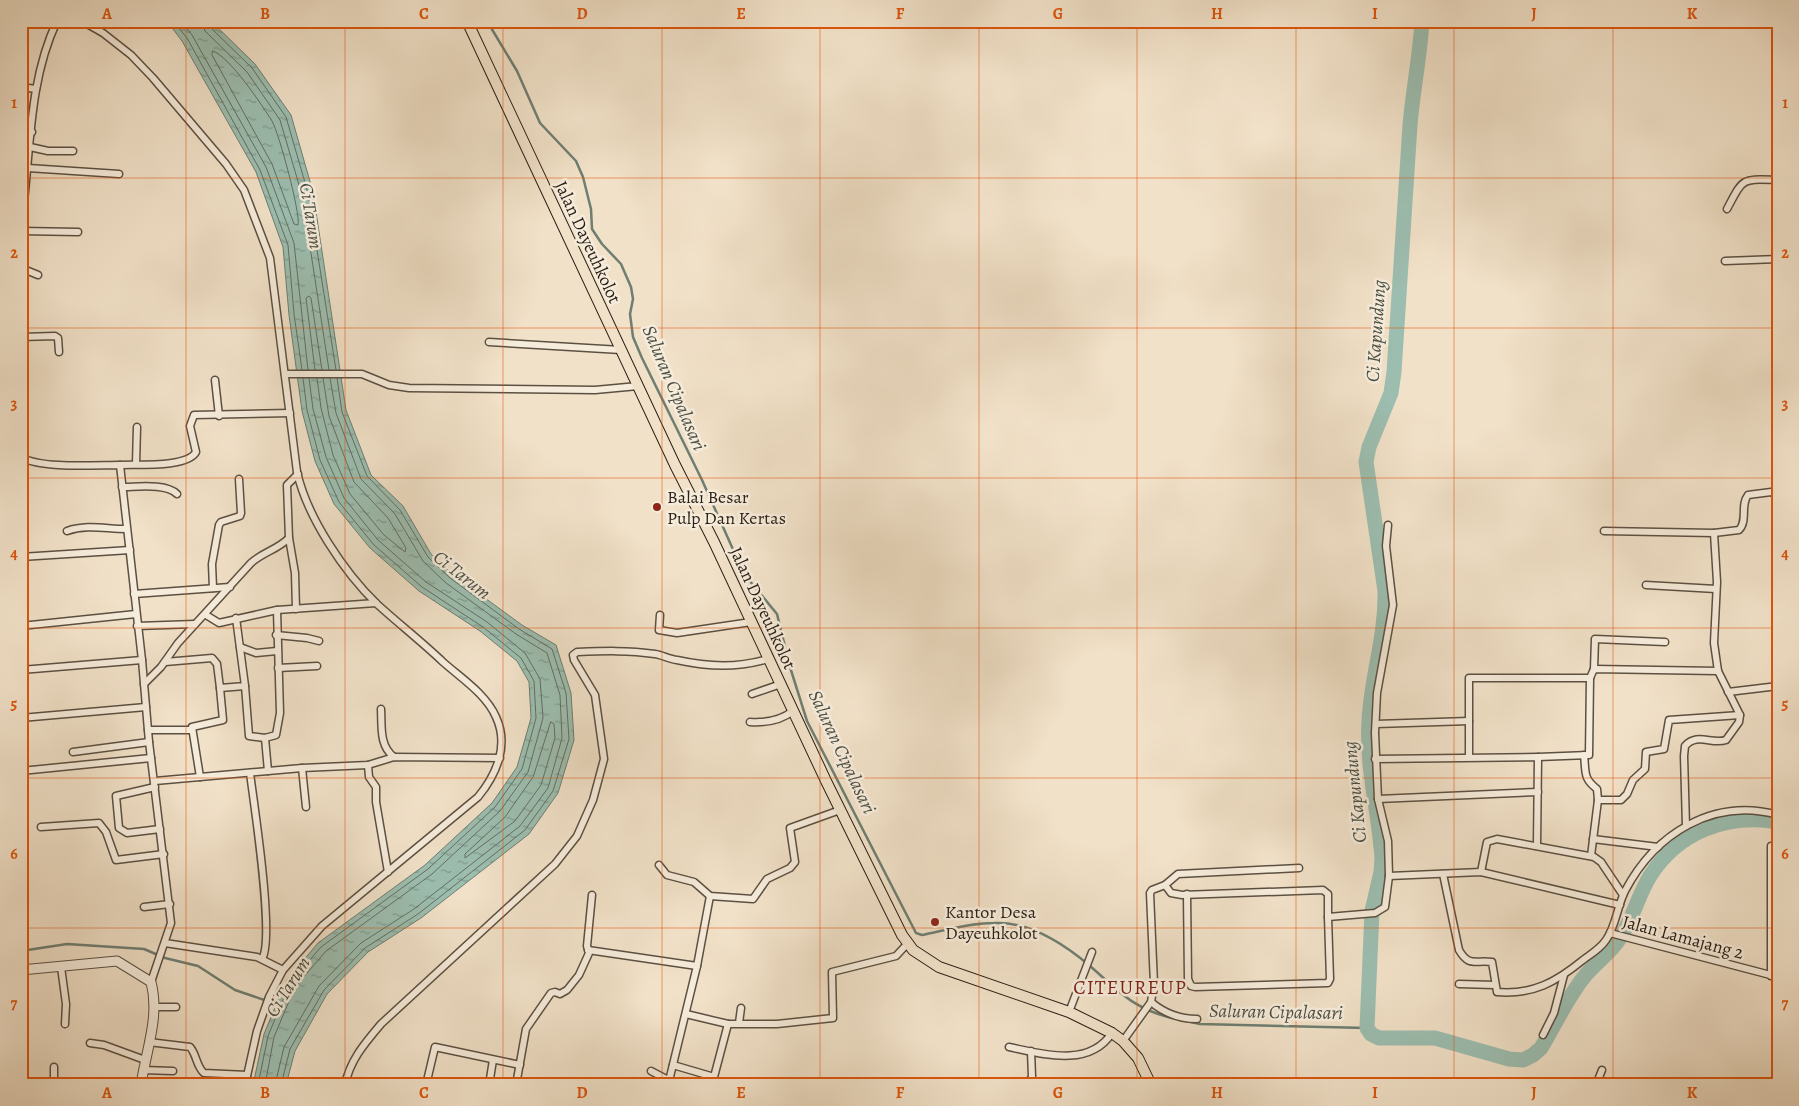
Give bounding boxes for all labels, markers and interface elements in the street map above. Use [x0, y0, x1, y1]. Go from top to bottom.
text: A [101, 3, 113, 25]
text: B [260, 3, 270, 25]
text: C [419, 3, 429, 25]
text: D [576, 3, 588, 25]
text: E [736, 3, 746, 25]
text: F [896, 3, 905, 25]
text: G [1053, 3, 1063, 25]
text: H [1211, 3, 1223, 25]
text: I [1372, 3, 1378, 25]
text: J [1531, 3, 1537, 25]
text: K [1687, 3, 1698, 25]
text: 1 [11, 92, 17, 114]
text: 1 [1782, 92, 1788, 114]
street label: Jalan Dayeuhkolot [549, 177, 627, 307]
water label: Ci Tarum [293, 181, 329, 251]
text: 2 [10, 242, 18, 264]
text: 2 [1781, 242, 1789, 264]
water label: Ci Kapundung [1359, 278, 1393, 383]
water label: Saluran Cipalasari [636, 321, 712, 455]
text: 3 [11, 393, 18, 415]
text: 3 [1782, 393, 1789, 415]
place label: Balai Besar Pulp Dan Kertas [667, 485, 786, 530]
marker: Balai Besar Pulp Dan Kertas [651, 501, 663, 513]
text: 4 [10, 543, 18, 565]
street label: Jalan Dayeuhkolot [724, 543, 802, 673]
text: 4 [1781, 543, 1789, 565]
water label: Ci Tarum [428, 544, 496, 606]
water label: Saluran Cipalasari [802, 686, 882, 818]
text: 5 [11, 693, 18, 715]
text: 5 [1782, 693, 1789, 715]
water label: Ci Kapundung [1337, 739, 1373, 844]
text: 6 [10, 843, 18, 865]
text: 6 [1781, 843, 1789, 865]
place label: Kantor Desa Dayeuhkolot [945, 900, 1038, 945]
street label: Jalan Lamajang 2 [1620, 909, 1747, 965]
marker: Kantor Desa Dayeuhkolot [929, 916, 941, 928]
water label: Ci Tarum [259, 952, 317, 1022]
district label: CITEUREUP [1073, 974, 1187, 1001]
text: 7 [11, 993, 18, 1015]
text: 7 [1782, 993, 1789, 1015]
water label: Saluran Cipalasari [1209, 998, 1343, 1026]
text: A [101, 1082, 113, 1104]
text: B [260, 1082, 270, 1104]
text: C [419, 1082, 429, 1104]
text: D [576, 1082, 588, 1104]
text: E [736, 1082, 746, 1104]
text: F [896, 1082, 905, 1104]
text: G [1053, 1082, 1063, 1104]
text: H [1211, 1082, 1223, 1104]
text: I [1372, 1082, 1378, 1104]
text: J [1531, 1082, 1537, 1104]
text: K [1687, 1082, 1698, 1104]

